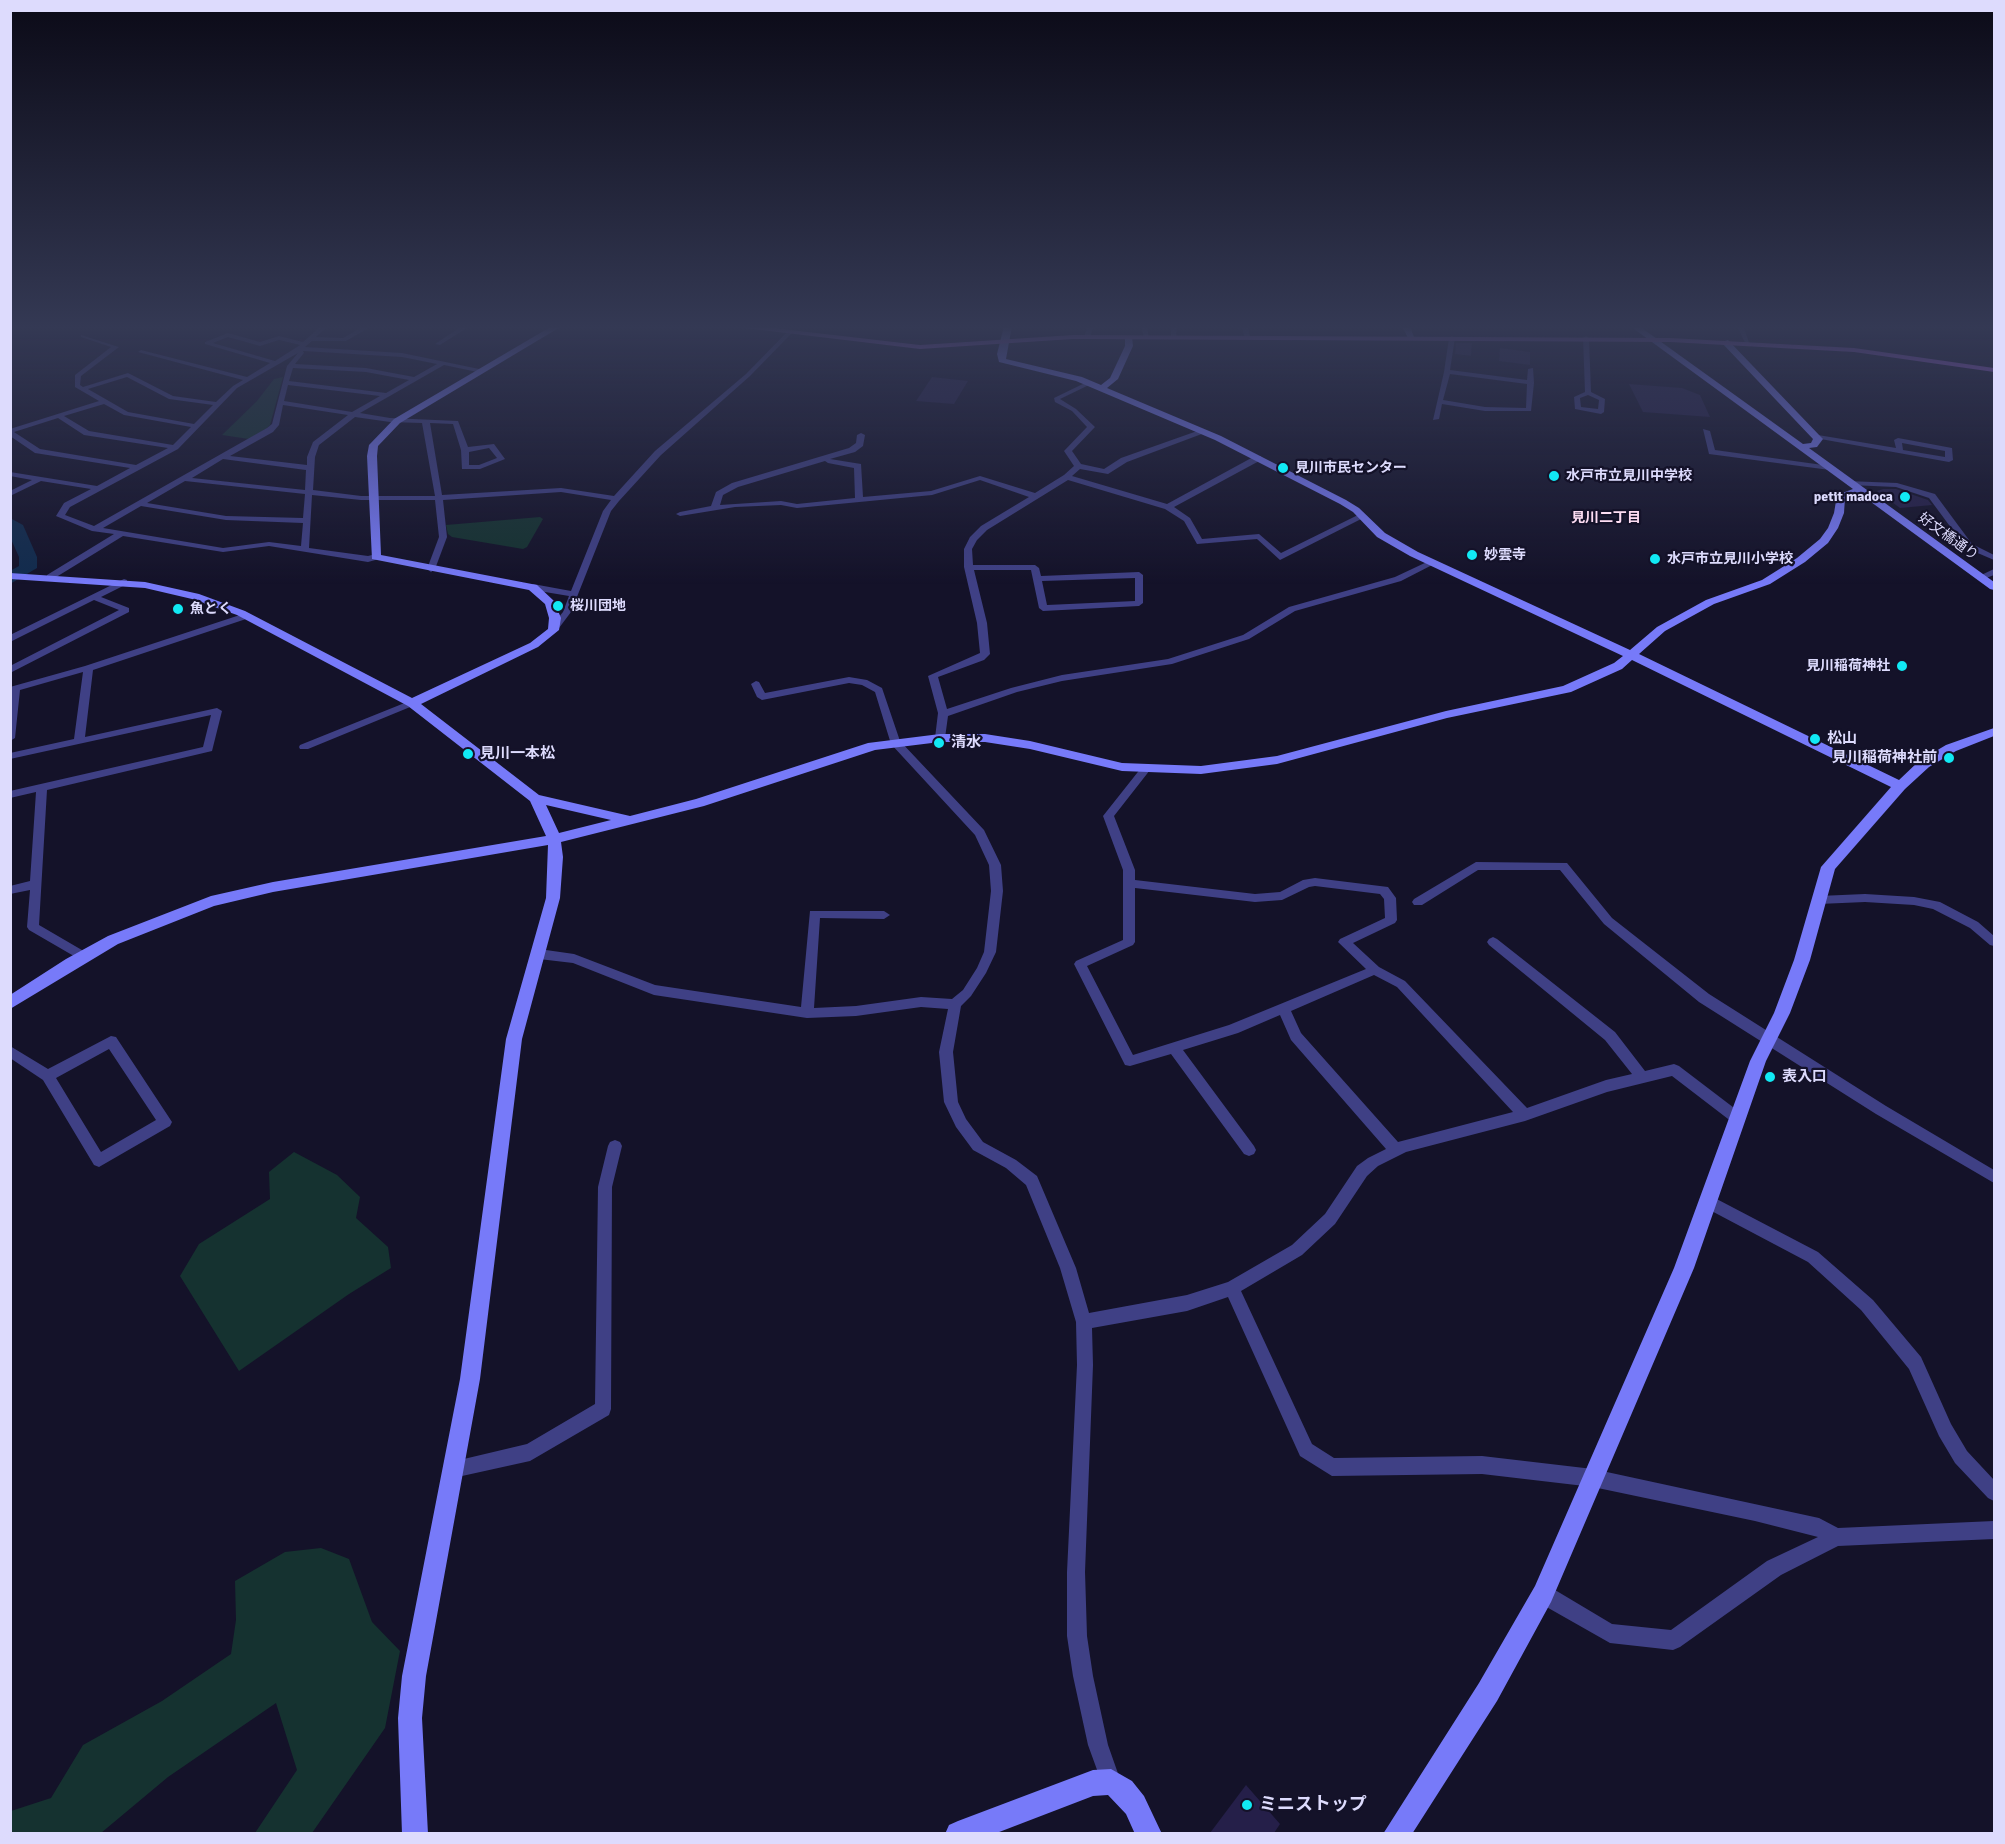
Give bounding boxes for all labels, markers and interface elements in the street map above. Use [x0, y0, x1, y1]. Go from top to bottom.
place label: 見川市民センター [1295, 460, 1407, 476]
marker: 見川市民センター [1276, 461, 1290, 475]
place label: 水戸市立見川中学校 [1566, 468, 1692, 484]
marker: 水戸市立見川中学校 [1547, 469, 1561, 483]
place label: petit madoca [1814, 489, 1893, 505]
marker: petit madoca [1898, 490, 1912, 504]
district label: 見川二丁目 [1571, 510, 1641, 526]
street label: 好文橋通り [1915, 510, 1981, 564]
place label: 妙雲寺 [1484, 547, 1526, 563]
marker: 妙雲寺 [1465, 548, 1479, 562]
place label: 水戸市立見川小学校 [1667, 551, 1793, 567]
marker: 水戸市立見川小学校 [1648, 552, 1662, 566]
place label: 桜川団地 [570, 598, 626, 614]
marker: 桜川団地 [551, 599, 565, 613]
place label: 魚とく [190, 601, 232, 617]
marker: 魚とく [171, 602, 185, 616]
place label: 見川稲荷神社 [1806, 658, 1890, 674]
marker: 見川稲荷神社 [1895, 659, 1909, 673]
place label: 松山 [1827, 730, 1857, 748]
marker: 松山 [1808, 732, 1822, 746]
place label: 清水 [951, 734, 981, 752]
marker: 清水 [932, 736, 946, 750]
place label: 見川一本松 [480, 745, 555, 763]
marker: 見川一本松 [461, 747, 475, 761]
place label: 見川稲荷神社前 [1832, 749, 1937, 767]
marker: 見川稲荷神社前 [1942, 751, 1956, 765]
place label: 表入口 [1782, 1068, 1827, 1086]
marker: 表入口 [1763, 1070, 1777, 1084]
place label: ミニストップ [1259, 1794, 1367, 1816]
marker: ミニストップ [1240, 1798, 1254, 1812]

